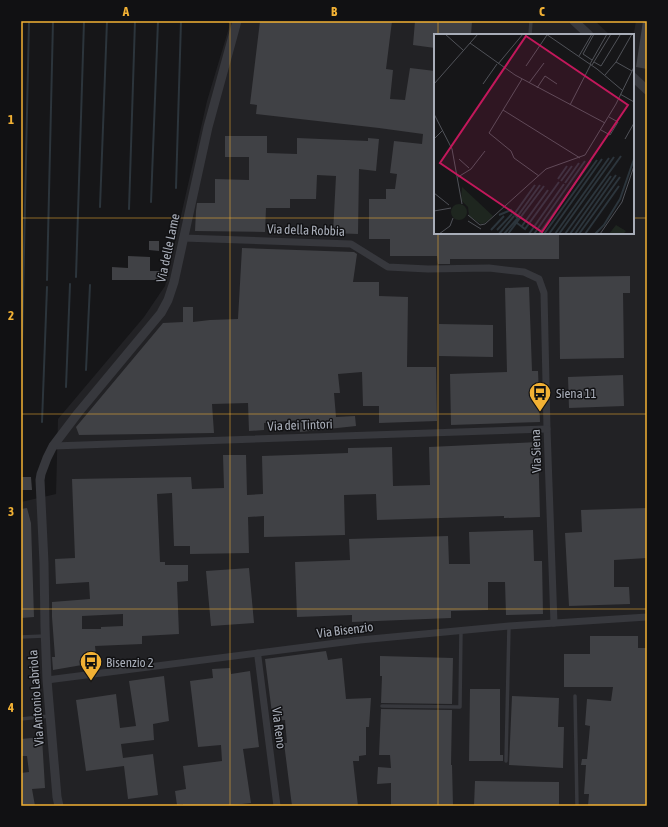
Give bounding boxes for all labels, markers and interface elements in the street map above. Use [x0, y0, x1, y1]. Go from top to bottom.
text: A [122, 4, 130, 19]
text: B [331, 4, 338, 19]
text: C [539, 4, 545, 19]
inset map [434, 34, 634, 234]
text: 1 [8, 112, 14, 127]
street label: Via delle Lame [153, 212, 183, 284]
street label: Via della Robbia [267, 221, 345, 239]
text: 2 [8, 308, 14, 323]
bus stop icon: Siena 11 [527, 380, 553, 413]
place label: Siena 11 [556, 386, 597, 401]
street label: Via dei Tintori [267, 416, 333, 434]
street label: Via Siena [528, 429, 544, 473]
text: 3 [8, 504, 14, 519]
street label: Via Bisenzio [316, 619, 374, 641]
street label: Via Antonio Labriola [25, 649, 47, 747]
bus stop icon: Bisenzio 2 [78, 649, 104, 682]
place label: Bisenzio 2 [106, 655, 154, 670]
text: 4 [7, 700, 14, 715]
street label: Via Reno [269, 706, 289, 750]

